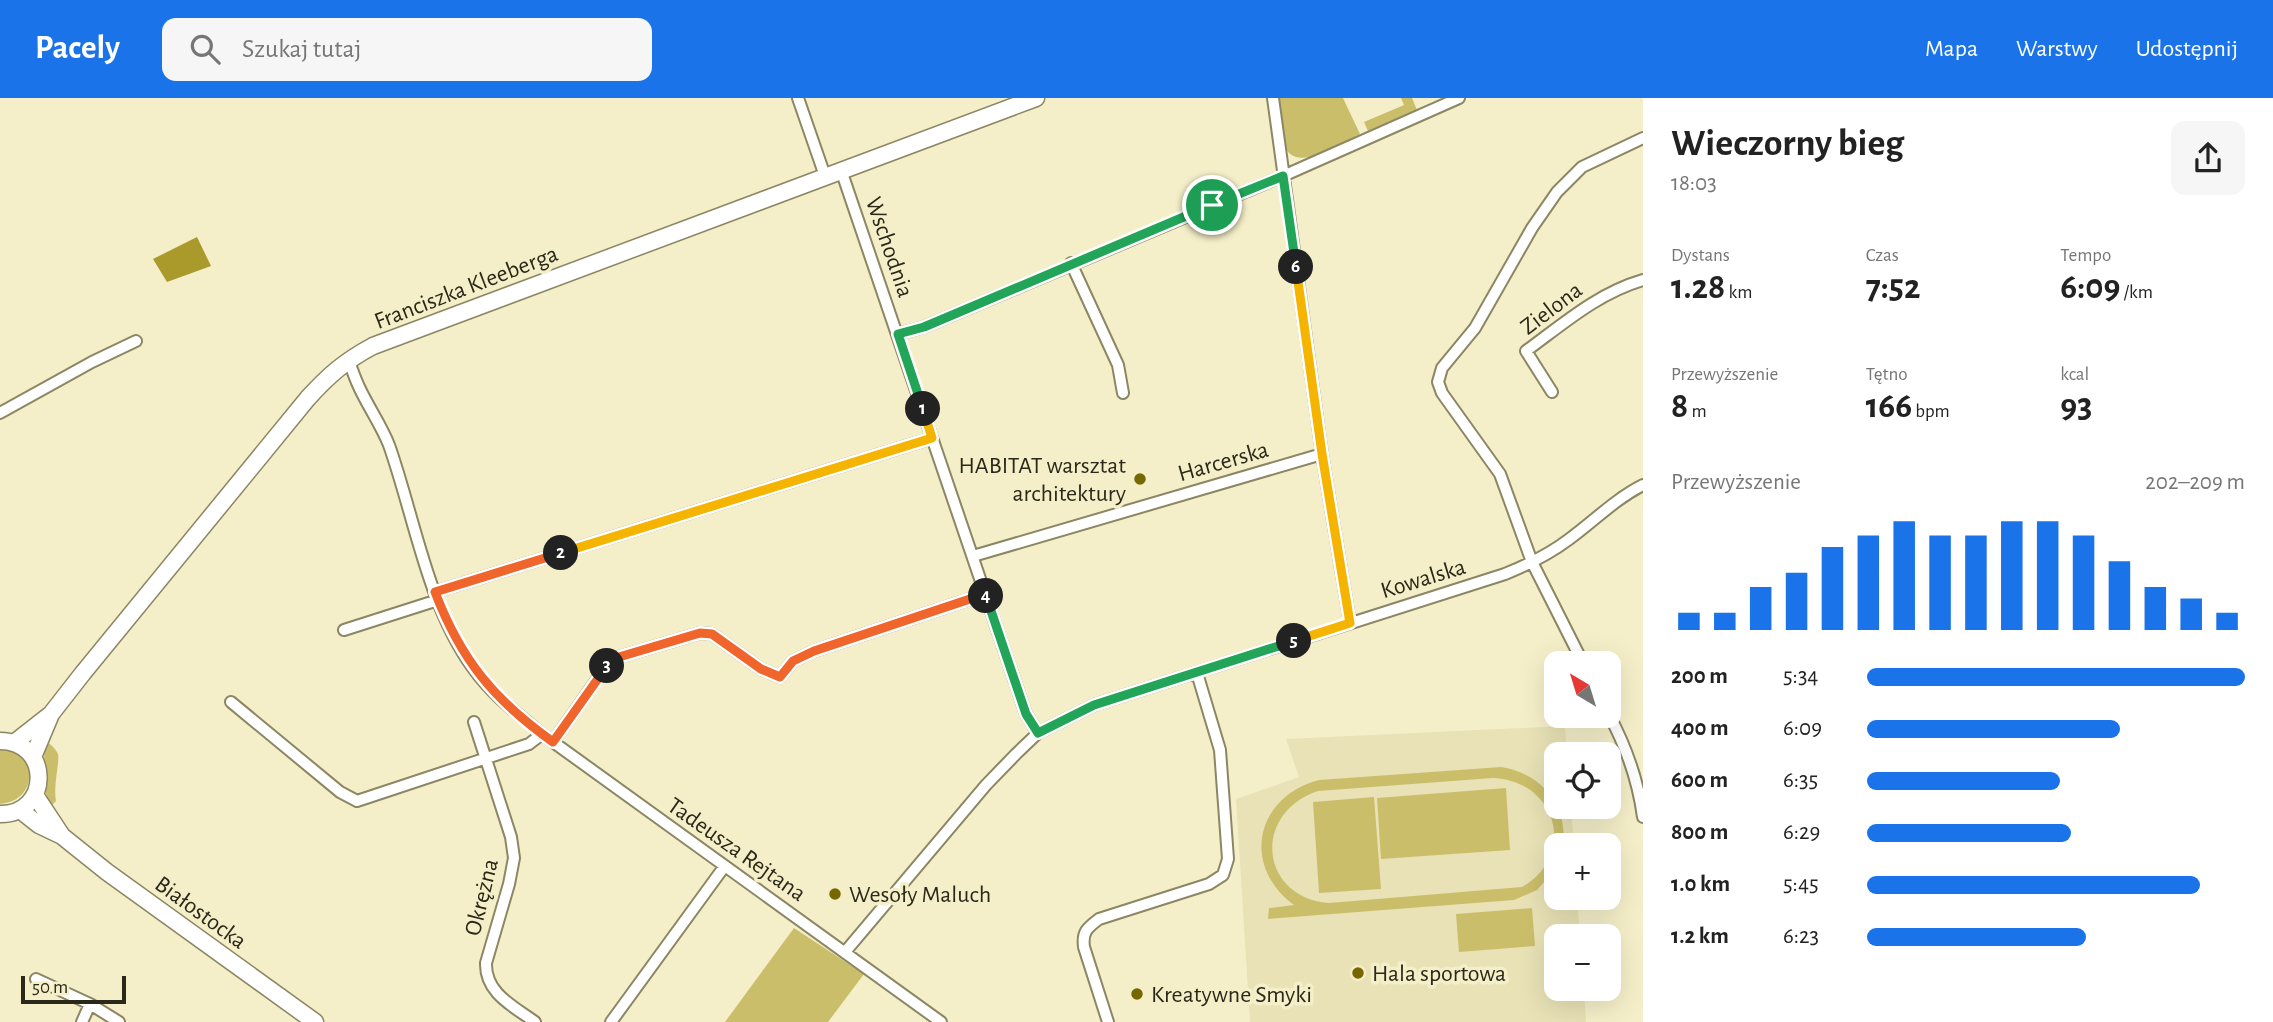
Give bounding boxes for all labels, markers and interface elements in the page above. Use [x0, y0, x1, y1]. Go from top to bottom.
search box [162, 18, 652, 81]
icon: search [186, 30, 224, 68]
text: Pacely [35, 32, 120, 65]
text: Szukaj tutaj [242, 36, 361, 62]
text: Mapa [1925, 37, 1978, 61]
text: Warstwy [2016, 37, 2098, 61]
text: Udostępnij [2136, 37, 2238, 61]
button: share [2171, 121, 2245, 195]
text: Wieczorny bieg [1671, 125, 1904, 163]
text: 18:03 [1671, 172, 1717, 195]
pin [1182, 175, 1242, 235]
icon: arrive [1193, 186, 1231, 224]
street label: Wschodnia [861, 194, 917, 301]
street label: Franciszka Kleeberga [371, 242, 561, 334]
text: Dystans [1671, 246, 1730, 265]
text: Czas [1866, 246, 1899, 265]
text: Tempo [2060, 246, 2111, 265]
pin: 6 [1278, 250, 1314, 284]
text: 6 [1291, 257, 1300, 276]
text: 1.28 [1671, 270, 1725, 305]
text: 7:52 [1866, 270, 1920, 305]
text: 6:09 [2060, 270, 2120, 305]
street label: Zielona [1516, 278, 1587, 340]
text: km [1725, 283, 1752, 302]
text: /km [2120, 283, 2153, 302]
text: Przewyższenie [1671, 365, 1778, 384]
text: Tętno [1866, 365, 1908, 384]
text: kcal [2060, 365, 2089, 384]
text: 8 [1671, 389, 1688, 424]
text: 166 [1866, 389, 1912, 424]
text: 93 [2060, 389, 2092, 424]
pin: 1 [906, 392, 940, 426]
text: 1 [919, 399, 926, 418]
text: m [1688, 402, 1707, 421]
text: bpm [1912, 402, 1950, 421]
street label: Harcerska [1175, 438, 1271, 486]
place label: HABITAT warsztat architektury [958, 454, 1126, 506]
marker: HABITAT warsztat architektury [1132, 471, 1148, 487]
text: Przewyższenie [1671, 471, 1801, 494]
text: 202–209 m [2145, 471, 2245, 494]
pin: 2 [544, 536, 578, 570]
text: 2 [556, 543, 565, 562]
street label: Kowalska [1378, 555, 1469, 603]
pin: 4 [968, 578, 1004, 614]
text: 4 [981, 586, 990, 605]
pin: 5 [1276, 624, 1312, 658]
text: 5 [1289, 631, 1298, 650]
pin: 3 [590, 648, 624, 684]
north arrow [1544, 651, 1620, 728]
map controls [1544, 651, 1621, 1001]
text: 3 [602, 656, 611, 675]
text: 200 m [1671, 665, 1728, 688]
text: 5:34 [1783, 665, 1818, 688]
text: 400 m [1671, 717, 1729, 740]
text: 6:09 [1783, 717, 1822, 740]
button: locate [1544, 742, 1621, 819]
text: 600 m [1671, 769, 1728, 792]
text: 6:35 [1783, 769, 1818, 792]
street label: Tadeusza Rejtana [663, 793, 810, 906]
text: 800 m [1671, 821, 1728, 844]
text: 6:29 [1783, 821, 1820, 844]
button: + [1544, 833, 1621, 910]
street label: Okrężna [461, 856, 503, 938]
street label: Białostocka [150, 872, 251, 954]
text: 1.0 km [1671, 873, 1730, 896]
text: 5:45 [1783, 873, 1819, 896]
place label: Wesoły Maluch [849, 883, 991, 907]
marker: Wesoły Maluch [827, 886, 843, 902]
button: − [1544, 924, 1621, 1001]
text: 1.2 km [1671, 925, 1729, 948]
text: 6:23 [1783, 925, 1819, 948]
place label: Hala sportowa [1372, 962, 1506, 986]
marker: Hala sportowa [1350, 965, 1366, 981]
scale bar [21, 973, 126, 1005]
text: 50 m [32, 978, 68, 997]
place label: Kreatywne Smyki [1151, 983, 1312, 1007]
marker: Kreatywne Smyki [1129, 986, 1145, 1002]

